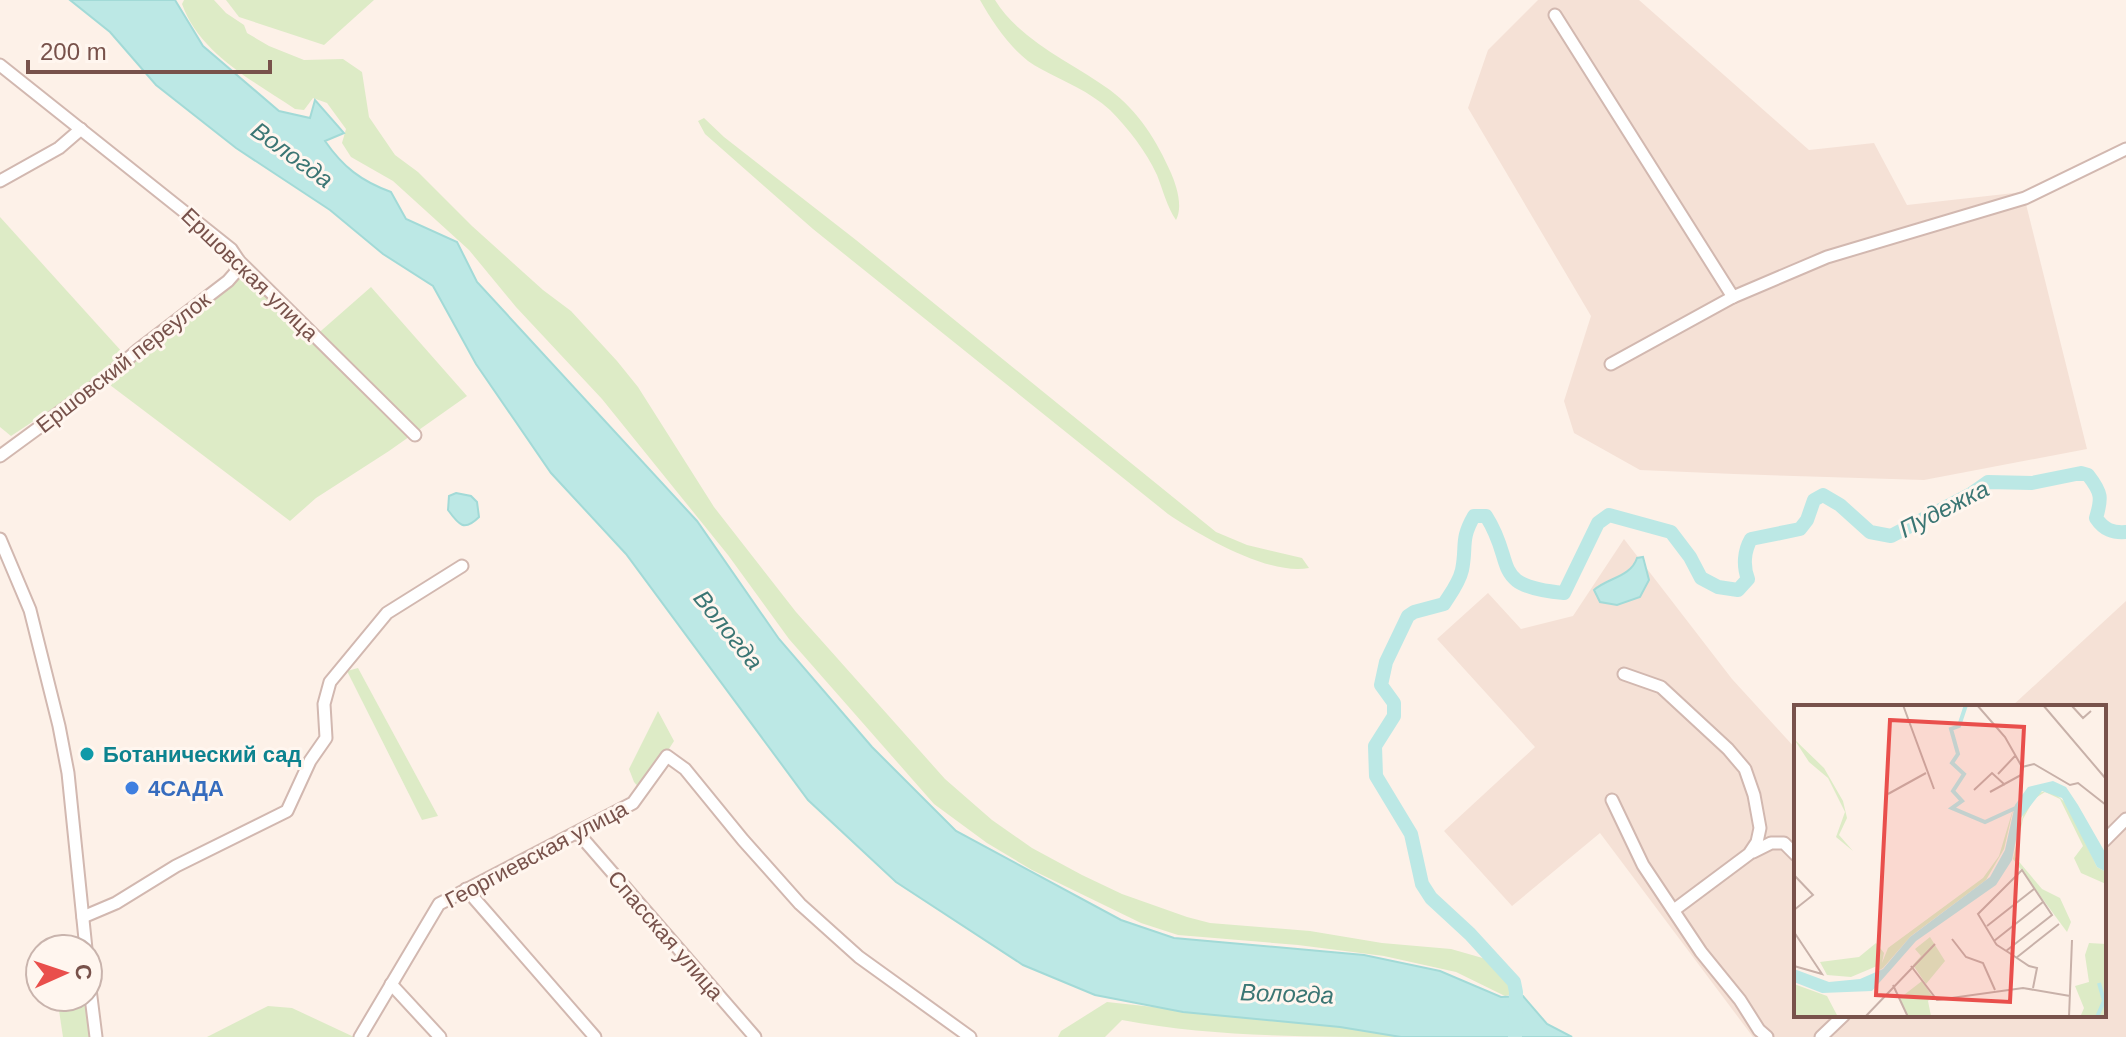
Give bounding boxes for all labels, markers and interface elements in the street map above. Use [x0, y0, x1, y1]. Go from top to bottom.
scale bar [28, 24, 270, 74]
text: 200 m [40, 38, 107, 65]
water label: Вологда [246, 116, 338, 193]
street label: Ершовская улица [176, 203, 324, 346]
street label: Ершовский переулок [32, 287, 215, 438]
water label: Пудежка [1894, 475, 1993, 543]
water label: Вологда [688, 585, 768, 675]
inset map [1794, 705, 2106, 1017]
place label: Ботанический сад [103, 742, 301, 767]
marker: Ботанический сад [78, 745, 96, 763]
place label: 4САДА [148, 776, 224, 801]
marker: 4САДА [123, 779, 141, 797]
street label: Георгиевская улица [441, 795, 632, 913]
street label: Спасская улица [603, 866, 729, 1006]
north arrow [24, 933, 104, 1013]
text: С [71, 963, 96, 981]
water label: Вологда [1240, 978, 1334, 1009]

